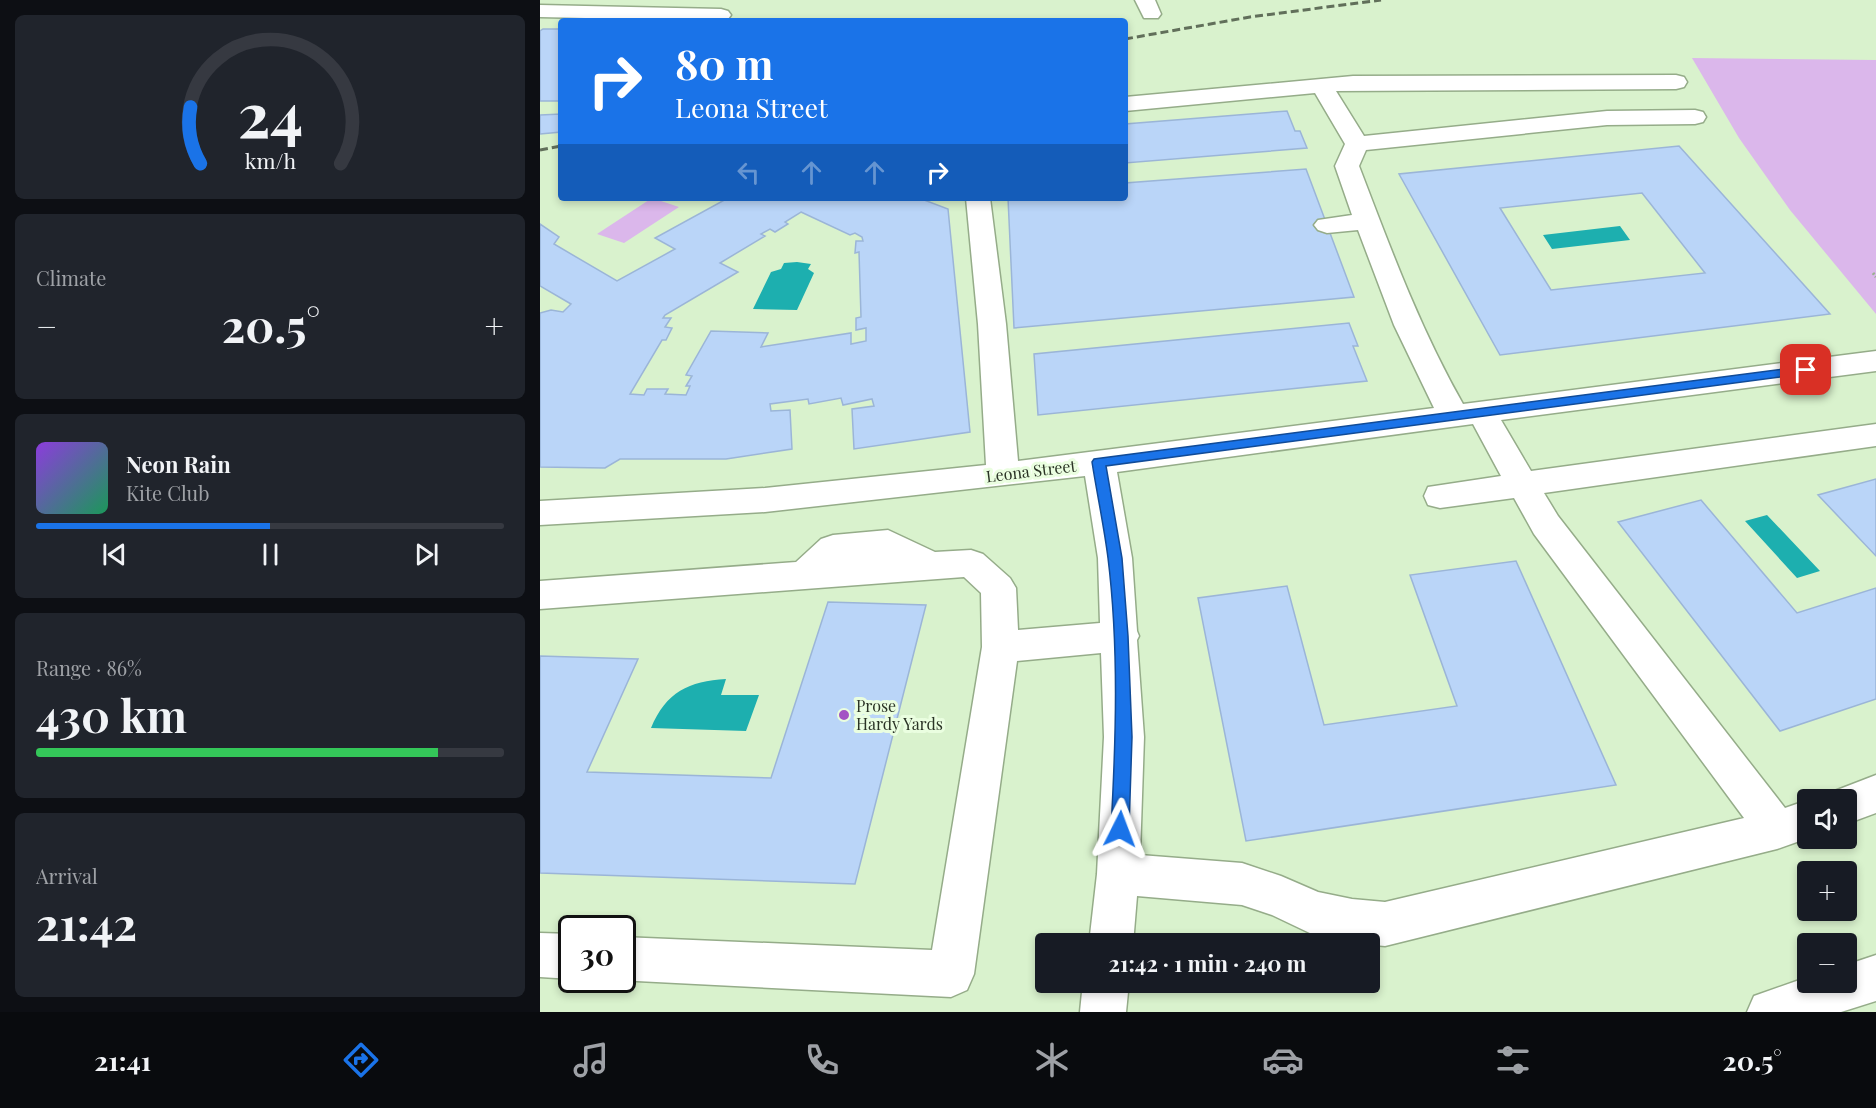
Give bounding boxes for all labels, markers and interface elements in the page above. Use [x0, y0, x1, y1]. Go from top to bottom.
text: 80 m [675, 35, 773, 91]
icon: right [576, 42, 654, 120]
text: 24 [237, 70, 303, 154]
text: Leona Street [675, 89, 828, 125]
text: km/h [244, 147, 296, 175]
icon: left [732, 156, 765, 189]
icon: ahead [795, 156, 828, 189]
icon: ahead [858, 156, 891, 189]
icon: right [921, 156, 954, 189]
text: Climate [36, 264, 106, 291]
text: 20.5° [222, 294, 320, 354]
text: − [36, 303, 57, 347]
text: + [485, 303, 504, 347]
pin [1780, 344, 1831, 395]
icon: arrive [1789, 353, 1822, 386]
text: Neon Rain [126, 449, 231, 479]
street label: Leona Street [985, 455, 1077, 486]
text: Kite Club [126, 479, 210, 506]
icon: previous [98, 538, 131, 571]
icon: pause [254, 538, 287, 571]
icon: next [410, 538, 443, 571]
text: Range · 86% [36, 654, 142, 681]
text: 430 km [36, 684, 187, 744]
place label: Prose Hardy Yards [856, 695, 943, 734]
marker: Prose Hardy Yards [837, 708, 851, 722]
map controls [1797, 789, 1857, 993]
button: sound [1797, 789, 1857, 849]
position arrow [1088, 797, 1152, 861]
button: + [1797, 861, 1857, 921]
text: Arrival [36, 862, 98, 889]
text: 21:42 [36, 892, 137, 952]
speed limit sign: 30 [558, 915, 636, 993]
button: − [1797, 933, 1857, 993]
text: 21:42 · 1 min · 240 m [1108, 948, 1307, 978]
icon: directions [340, 1039, 382, 1081]
icon: music [570, 1039, 612, 1081]
icon: phone [801, 1039, 843, 1081]
icon: climate [1031, 1039, 1073, 1081]
icon: car [1262, 1039, 1304, 1081]
icon: filters [1492, 1039, 1534, 1081]
text: 21:41 [94, 1042, 151, 1078]
text: 20.5° [1723, 1042, 1782, 1078]

